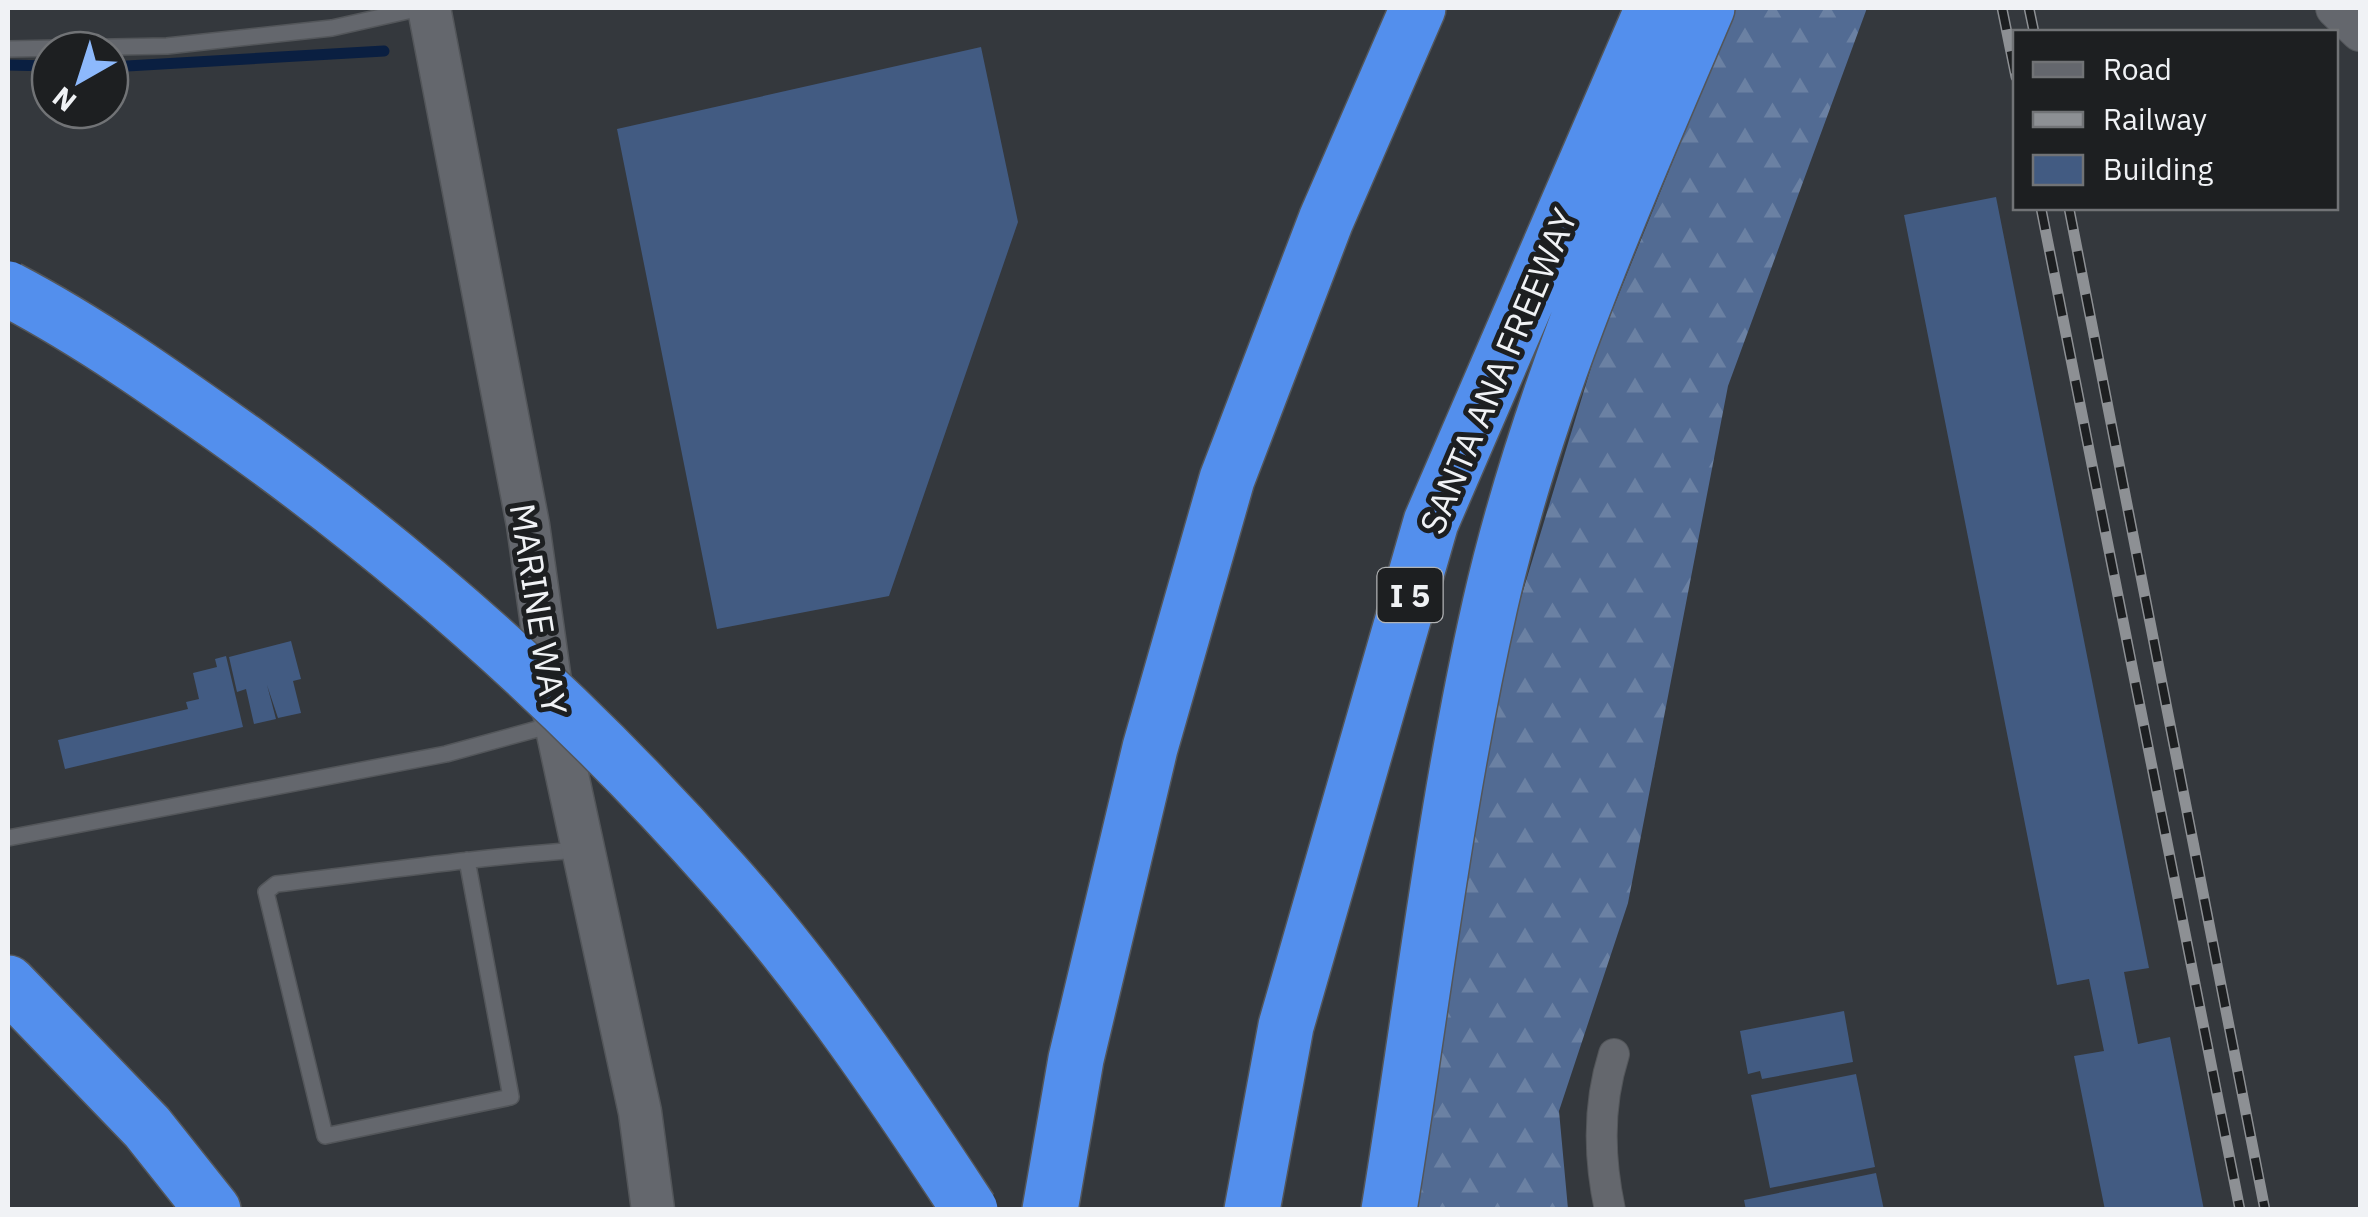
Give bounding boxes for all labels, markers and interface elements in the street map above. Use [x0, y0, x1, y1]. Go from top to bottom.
north arrow [30, 30, 130, 130]
legend [2013, 30, 2338, 210]
text: Road [2103, 49, 2172, 88]
text: N [44, 79, 83, 121]
text: Railway [2103, 99, 2207, 138]
text: Building [2103, 149, 2213, 188]
street label: SANTA ANA FREEWAY [1409, 201, 1587, 541]
street label: MARINE WAY [500, 500, 578, 718]
road number: I 5 [1378, 568, 1442, 622]

